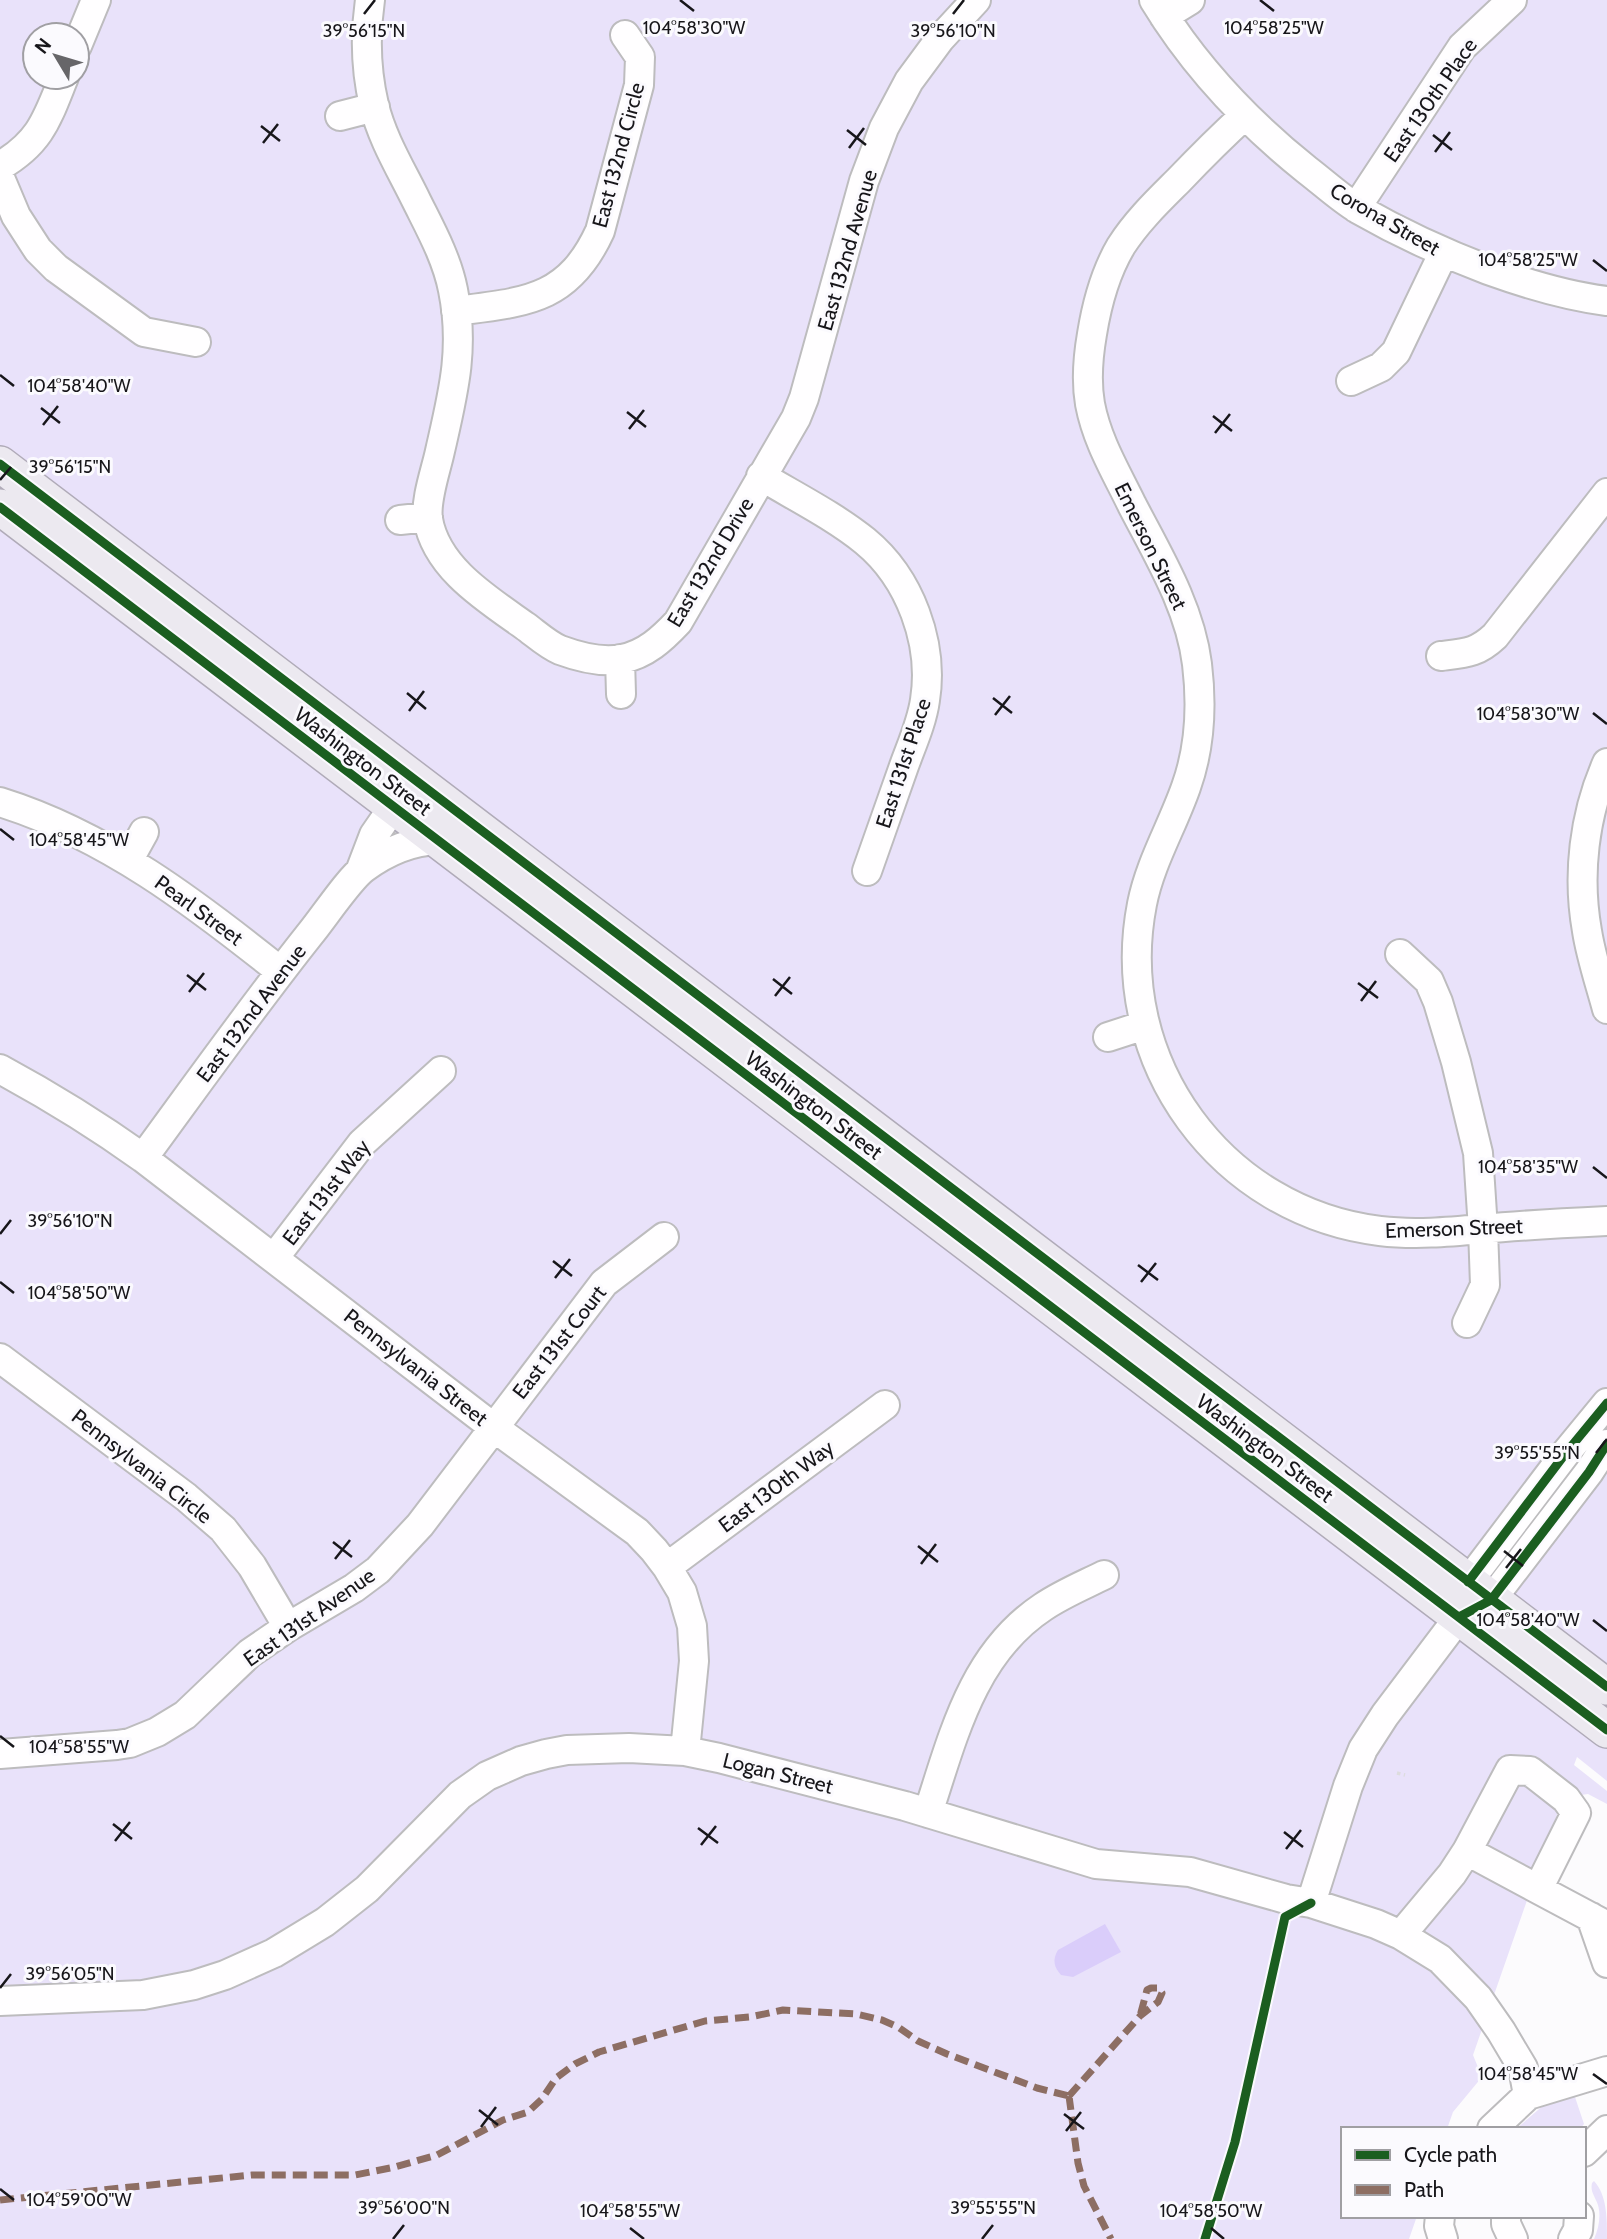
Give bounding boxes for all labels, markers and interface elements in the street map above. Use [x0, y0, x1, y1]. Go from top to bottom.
text: 104°58'30"W [643, 17, 745, 39]
text: 104°58'25"W [1224, 17, 1324, 39]
text: 39°56'15"N [323, 20, 405, 42]
text: 39°56'10"N [910, 20, 996, 42]
north arrow [21, 21, 91, 91]
text: N [30, 33, 56, 58]
street label: East 130th Place [1378, 33, 1482, 167]
street label: East 132nd Circle [587, 80, 649, 230]
street label: East 132nd Avenue [812, 166, 882, 333]
street label: Corona Street [1326, 178, 1444, 260]
text: 104°58'25"W [1478, 249, 1578, 271]
text: 104°58'40"W [27, 375, 131, 397]
text: 39°56'15"N [29, 456, 111, 478]
street label: Emerson Street [1110, 479, 1192, 613]
street label: East 132nd Drive [662, 493, 759, 631]
street label: East 131st Place [870, 695, 936, 831]
street label: Washington Street [290, 701, 436, 821]
text: 104°58'30"W [1477, 703, 1579, 725]
text: 104°58'45"W [29, 829, 129, 851]
street label: Pearl Street [150, 870, 248, 950]
street label: East 132nd Avenue [191, 939, 311, 1087]
street label: Washington Street [741, 1045, 887, 1165]
street label: East 131st Way [277, 1134, 375, 1250]
text: 104°58'35"W [1478, 1156, 1578, 1178]
text: 39°56'10"N [27, 1210, 113, 1232]
street label: Emerson Street [1385, 1213, 1523, 1243]
street label: East 131st Court [507, 1280, 611, 1404]
text: 104°58'50"W [28, 1282, 130, 1304]
street label: Pennsylvania Street [339, 1303, 493, 1431]
street label: Washington Street [1192, 1388, 1338, 1508]
street label: Pennsylvania Circle [67, 1404, 217, 1529]
street label: East 130th Way [714, 1434, 839, 1537]
text: 39°55'55"N [1494, 1442, 1580, 1464]
street label: East 131st Avenue [239, 1562, 380, 1672]
text: 104°58'40"W [1476, 1609, 1580, 1631]
text: 104°58'55"W [29, 1736, 129, 1758]
street label: Logan Street [720, 1747, 836, 1799]
text: 39°56'05"N [25, 1963, 115, 1985]
text: 104°58'45"W [1478, 2063, 1578, 2085]
legend [1341, 2127, 1586, 2218]
text: Cycle path [1404, 2142, 1497, 2167]
text: Path [1404, 2177, 1444, 2202]
text: 104°59'00"W [27, 2189, 131, 2211]
text: 39°56'00"N [358, 2197, 450, 2219]
text: 39°55'55"N [950, 2197, 1036, 2219]
text: 104°58'55"W [580, 2200, 680, 2222]
text: 104°58'50"W [1160, 2200, 1262, 2222]

